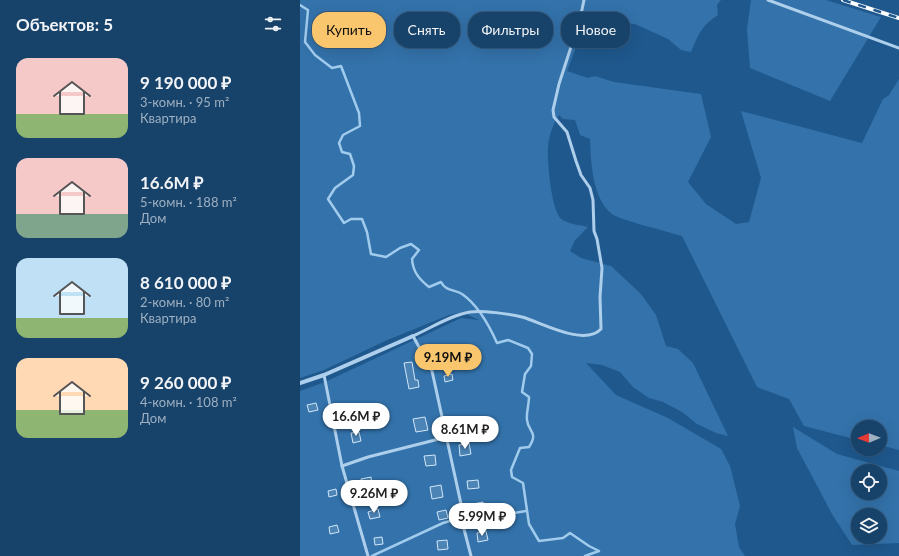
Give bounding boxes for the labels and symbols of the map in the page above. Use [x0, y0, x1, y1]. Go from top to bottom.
pin: 9.19M ₽ [411, 344, 485, 378]
pin: 16.6M ₽ [319, 403, 393, 437]
pin: 8.61M ₽ [428, 416, 502, 450]
north arrow [851, 420, 887, 456]
pin: 9.26M ₽ [337, 480, 411, 514]
pin: 5.99M ₽ [445, 503, 519, 537]

